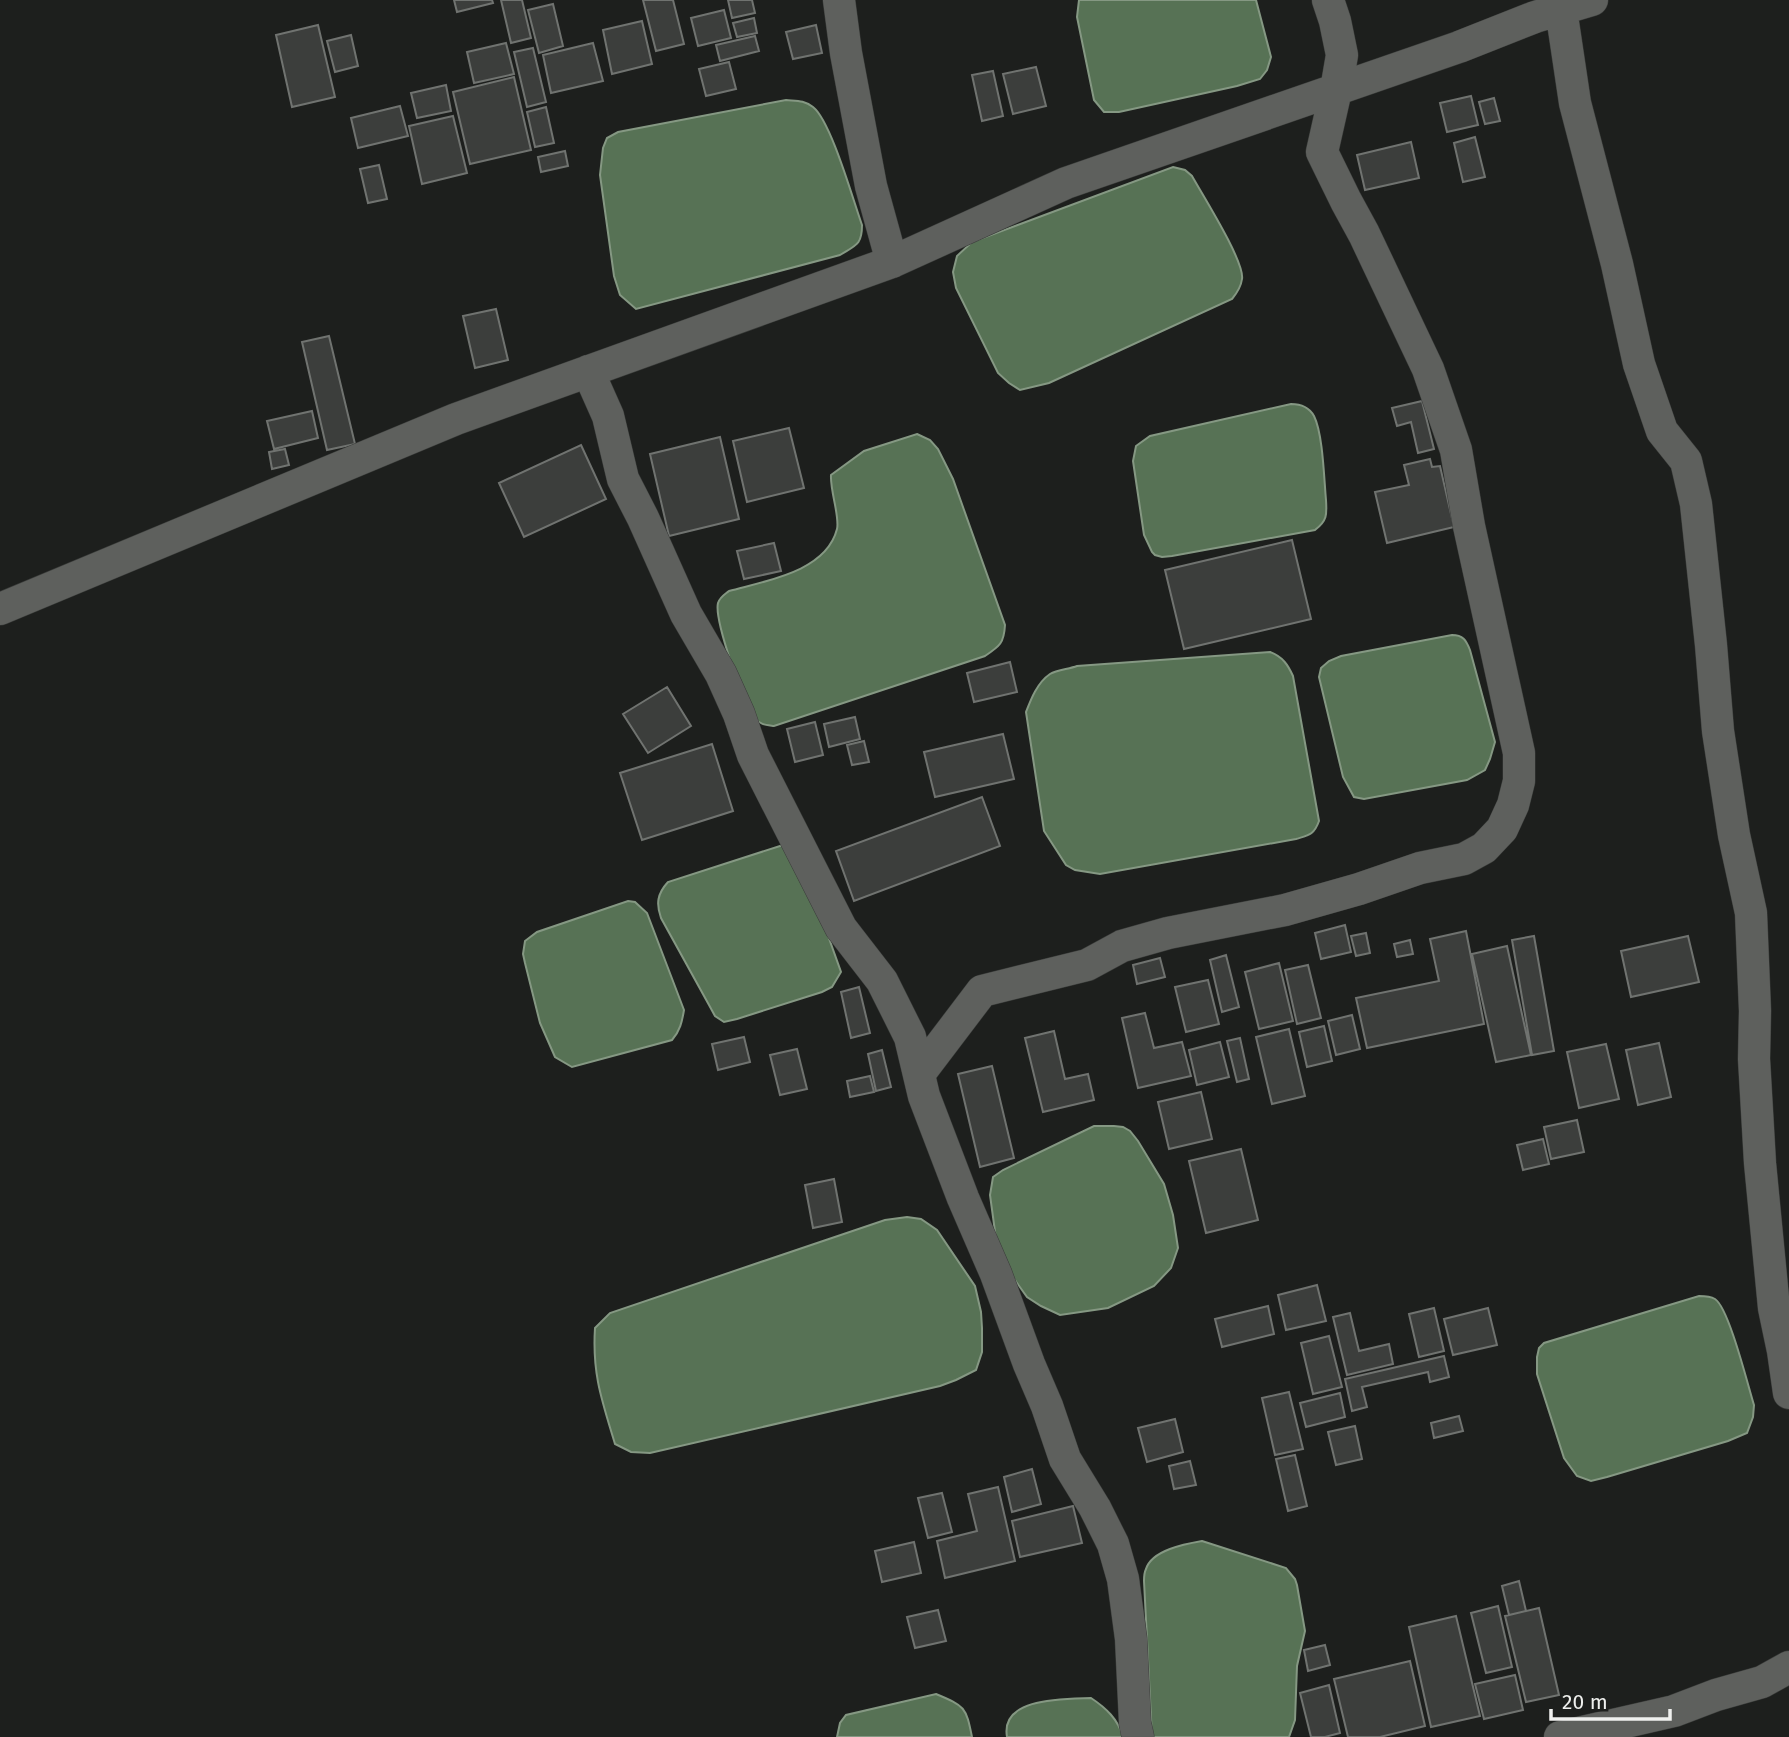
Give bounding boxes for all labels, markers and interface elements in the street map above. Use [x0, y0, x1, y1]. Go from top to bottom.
scale bar [1551, 1678, 1670, 1722]
text: 20 m [1562, 1689, 1608, 1715]

